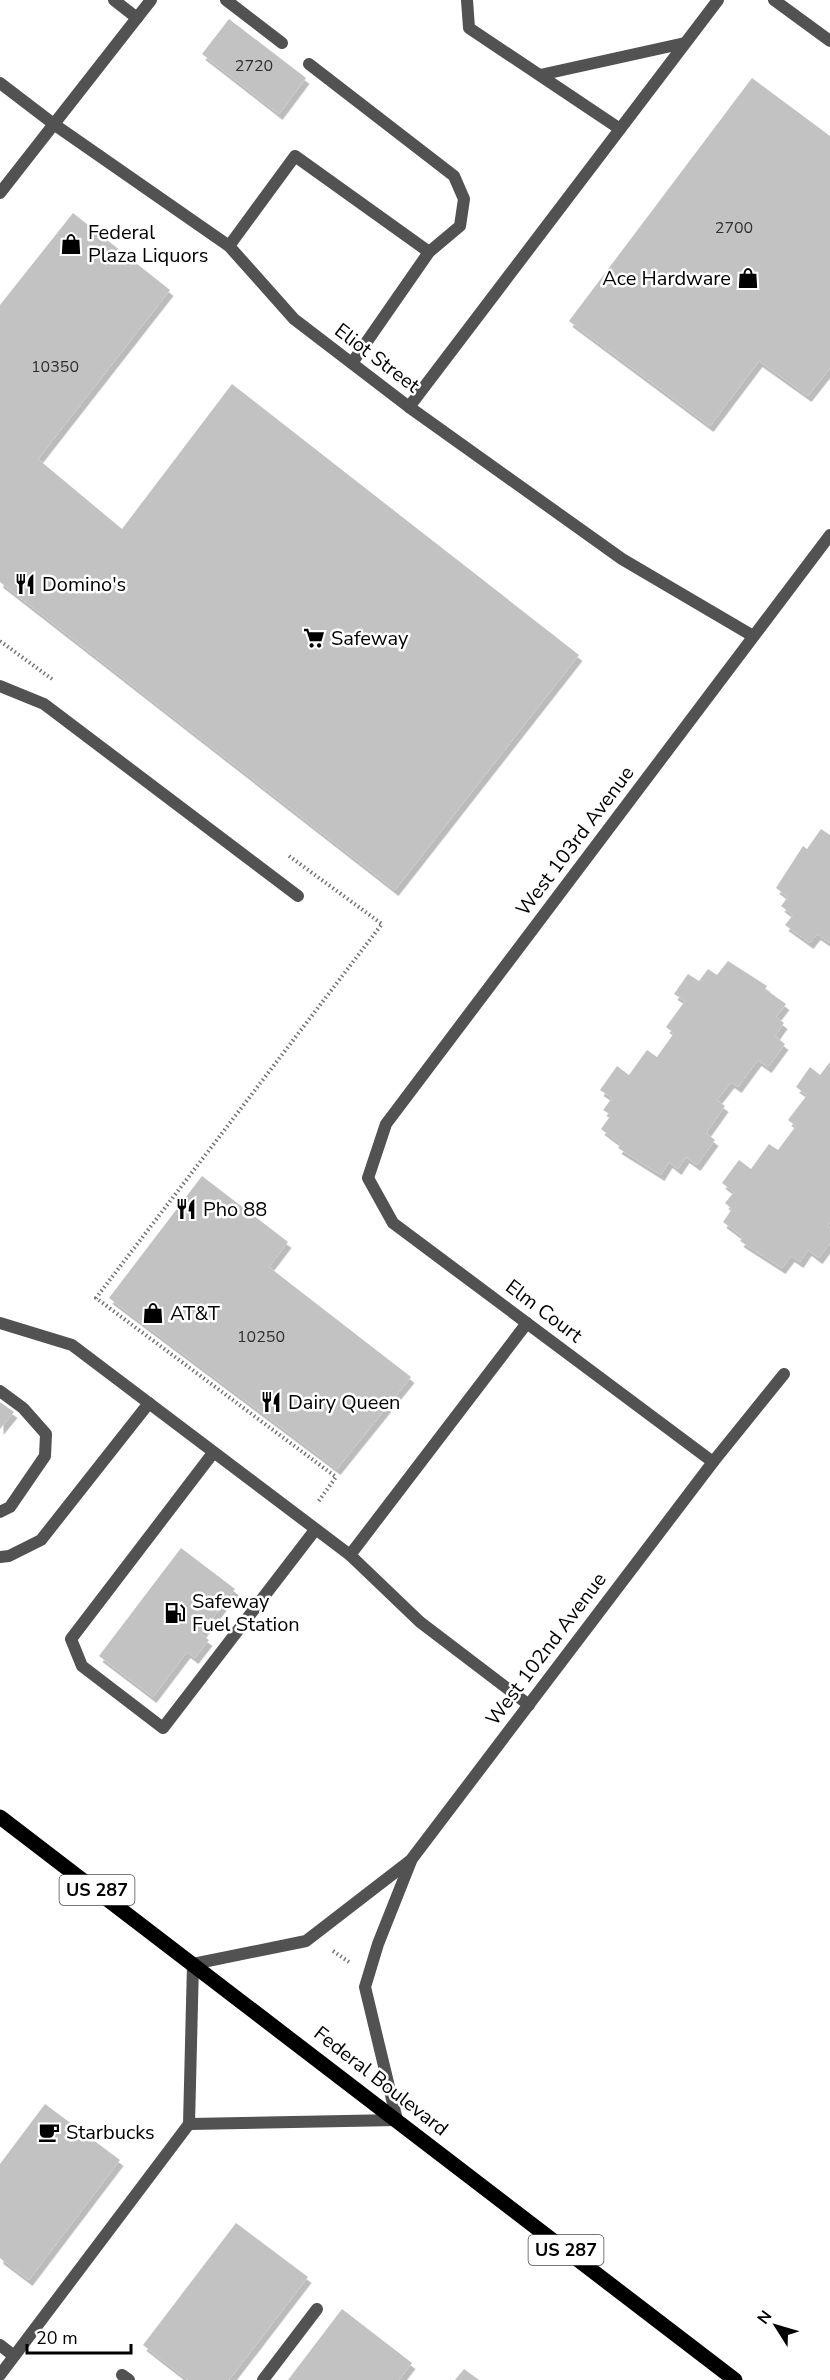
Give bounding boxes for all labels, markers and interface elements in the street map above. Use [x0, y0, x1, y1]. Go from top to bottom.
house number: 2720 [235, 55, 273, 77]
house number: 2700 [715, 217, 753, 239]
place label: Federal Plaza Liquors [88, 219, 208, 269]
shop icon: Federal Plaza Liquors [59, 232, 83, 256]
place label: Ace Hardware [602, 265, 731, 292]
shop icon: Ace Hardware [736, 266, 760, 290]
street label: Eliot Street [329, 317, 426, 399]
house number: 10350 [31, 356, 79, 378]
place label: Domino's [42, 571, 126, 598]
restaurant icon: Domino's [13, 572, 37, 596]
place label: Safeway [331, 625, 409, 652]
supermarket icon: Safeway [302, 626, 326, 650]
street label: West 103rd Avenue [510, 761, 640, 921]
place label: Pho 88 [203, 1196, 267, 1223]
restaurant icon: Pho 88 [174, 1197, 198, 1221]
street label: Elm Court [500, 1273, 589, 1349]
place label: AT&T [170, 1300, 220, 1327]
shop icon: AT&T [141, 1301, 165, 1325]
house number: 10250 [237, 1326, 285, 1348]
place label: Dairy Queen [288, 1389, 400, 1416]
restaurant icon: Dairy Queen [259, 1390, 283, 1414]
street label: West 102nd Avenue [479, 1567, 613, 1731]
place label: Safeway Fuel Station [192, 1588, 300, 1638]
fuel station icon: Safeway Fuel Station [163, 1601, 187, 1625]
road number: US 287 [60, 1875, 134, 1905]
street label: Federal Boulevard [308, 2020, 454, 2142]
place label: Starbucks [66, 2119, 155, 2146]
cafe icon: Starbucks [37, 2120, 61, 2144]
road number: US 287 [528, 2235, 604, 2265]
north arrow [746, 2296, 806, 2356]
text: N [752, 2306, 777, 2329]
scale bar [27, 2317, 130, 2355]
text: 20 m [36, 2326, 78, 2350]

